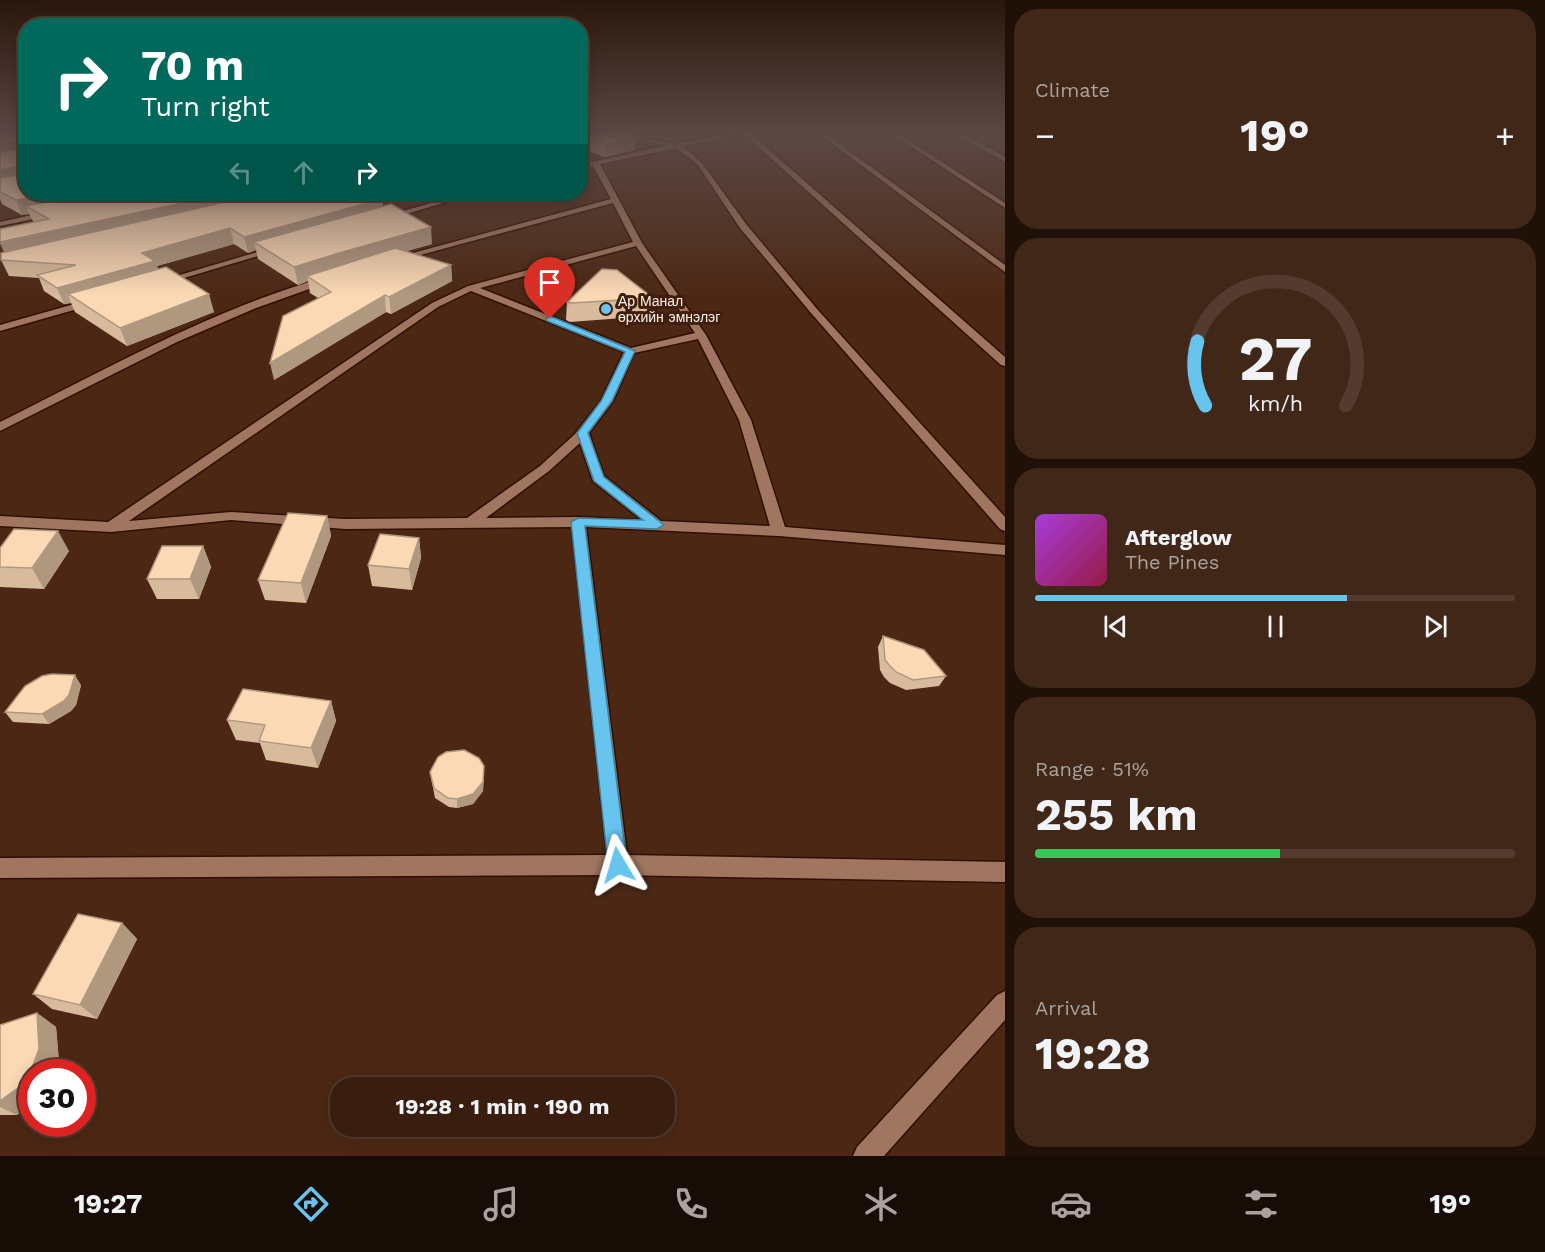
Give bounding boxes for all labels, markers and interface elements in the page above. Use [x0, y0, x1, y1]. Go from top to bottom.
text: 70 m [141, 41, 244, 90]
icon: right [42, 42, 120, 120]
text: Climate [1035, 78, 1110, 102]
text: Turn right [141, 91, 270, 123]
text: 19° [1240, 109, 1310, 162]
text: − [1035, 116, 1055, 155]
text: + [1495, 116, 1515, 155]
icon: left [224, 156, 257, 189]
icon: ahead [287, 156, 320, 189]
icon: right [350, 156, 383, 189]
pin [524, 257, 575, 319]
icon: arrive [533, 266, 566, 299]
place label: Ар Манал өрхийн эмнэлэг [618, 293, 720, 325]
marker: Ар Манал өрхийн эмнэлэг [599, 302, 613, 316]
text: 27 [1238, 322, 1312, 395]
text: km/h [1247, 391, 1303, 416]
text: Afterglow [1125, 525, 1232, 550]
text: The Pines [1125, 550, 1219, 574]
icon: previous [1099, 610, 1132, 643]
icon: pause [1259, 610, 1292, 643]
icon: next [1419, 610, 1452, 643]
text: Range · 51% [1035, 757, 1149, 781]
text: 255 km [1035, 788, 1198, 841]
position arrow [586, 833, 650, 897]
text: Arrival [1035, 996, 1097, 1020]
text: 19:28 [1035, 1027, 1151, 1080]
speed limit sign: 30 [18, 1059, 96, 1137]
text: 19:28 · 1 min · 190 m [395, 1094, 610, 1119]
icon: directions [290, 1183, 332, 1225]
icon: music [480, 1183, 522, 1225]
icon: phone [670, 1183, 712, 1225]
icon: climate [860, 1183, 902, 1225]
icon: car [1050, 1183, 1092, 1225]
icon: filters [1240, 1183, 1282, 1225]
text: 19:27 [74, 1188, 142, 1220]
text: 19° [1429, 1188, 1471, 1220]

